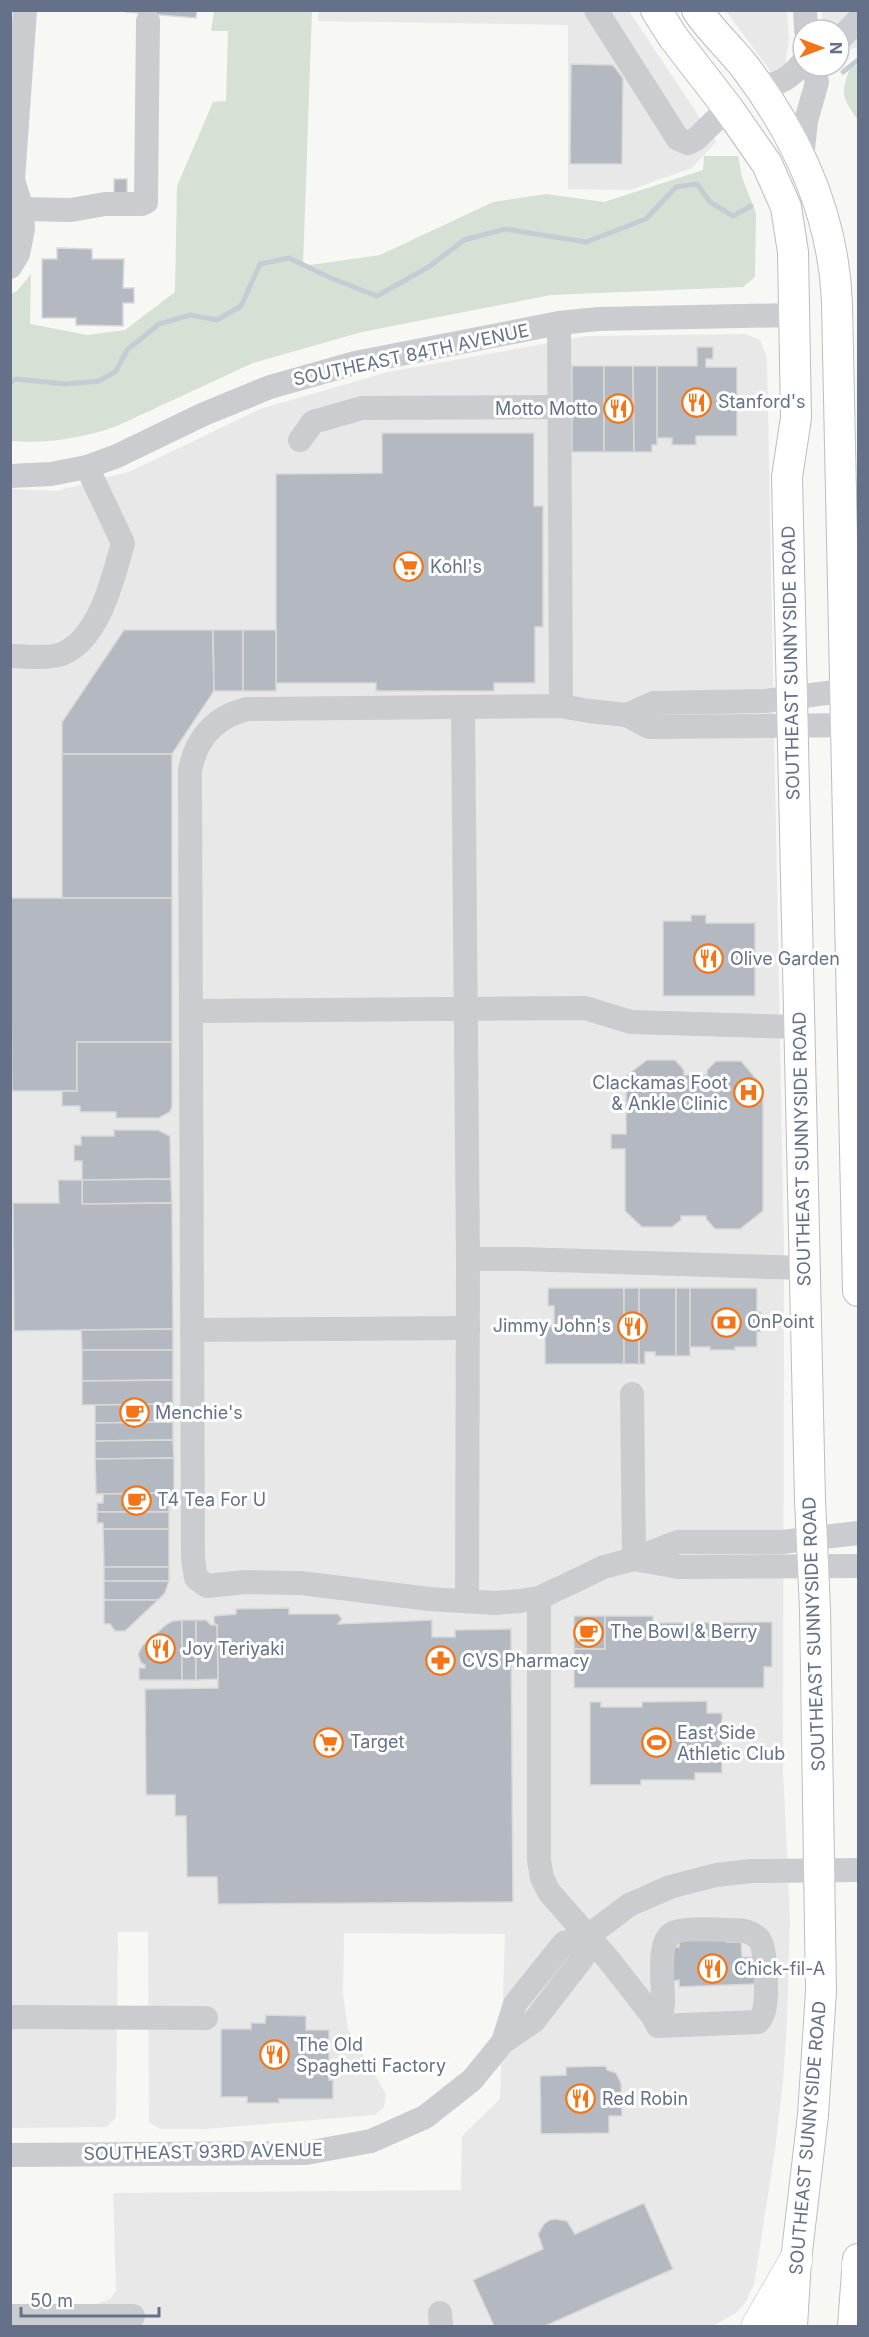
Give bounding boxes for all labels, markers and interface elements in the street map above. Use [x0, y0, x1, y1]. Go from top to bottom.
north arrow [791, 18, 851, 78]
text: N [826, 42, 846, 54]
street label: SOUTHEAST 84TH AVENUE [291, 319, 531, 390]
restaurant icon: Stanford's [681, 386, 713, 418]
place label: Stanford's [718, 391, 806, 412]
restaurant icon: Motto Motto [603, 393, 635, 425]
place label: Motto Motto [495, 398, 598, 419]
street label: SOUTHEAST SUNNYSIDE ROAD [778, 525, 803, 801]
supermarket icon: Kohl's [393, 551, 425, 583]
place label: Kohl's [430, 556, 482, 577]
restaurant icon: Olive Garden [693, 943, 725, 975]
place label: Olive Garden [730, 948, 840, 969]
street label: SOUTHEAST SUNNYSIDE ROAD [789, 1011, 814, 1287]
place label: Clackamas Foot & Ankle Clinic [592, 1072, 728, 1114]
hospital icon: Clackamas Foot & Ankle Clinic [733, 1077, 765, 1109]
bank icon: OnPoint [710, 1306, 742, 1338]
restaurant icon: Jimmy John's [616, 1310, 648, 1342]
place label: OnPoint [747, 1311, 815, 1332]
place label: Jimmy John's [493, 1315, 611, 1336]
cafe icon: Menchie's [118, 1397, 150, 1429]
place label: Menchie's [155, 1402, 243, 1423]
cafe icon: T4 Tea For U [120, 1484, 152, 1516]
place label: T4 Tea For U [157, 1489, 266, 1510]
street label: SOUTHEAST SUNNYSIDE ROAD [798, 1496, 829, 1772]
cafe icon: The Bowl & Berry [573, 1616, 605, 1648]
place label: The Bowl & Berry [610, 1621, 757, 1642]
restaurant icon: Joy Teriyaki [145, 1633, 177, 1665]
place label: Joy Teriyaki [182, 1638, 284, 1659]
pharmacy icon: CVS Pharmacy [425, 1645, 457, 1677]
place label: CVS Pharmacy [462, 1650, 589, 1671]
place label: East Side Athletic Club [677, 1722, 785, 1764]
supermarket icon: Target [313, 1726, 345, 1758]
sports icon: East Side Athletic Club [640, 1727, 672, 1759]
place label: Target [350, 1731, 404, 1752]
restaurant icon: Chick-fil-A [697, 1953, 729, 1985]
place label: Chick-fil-A [734, 1958, 825, 1979]
street label: SOUTHEAST SUNNYSIDE ROAD [785, 2000, 830, 2276]
place label: The Old Spaghetti Factory [296, 2034, 446, 2076]
restaurant icon: The Old Spaghetti Factory [259, 2039, 291, 2071]
restaurant icon: Red Robin [565, 2083, 597, 2115]
place label: Red Robin [602, 2088, 688, 2109]
street label: SOUTHEAST 93RD AVENUE [83, 2139, 323, 2164]
scale bar [21, 2280, 159, 2318]
text: 50 m [30, 2290, 73, 2311]

